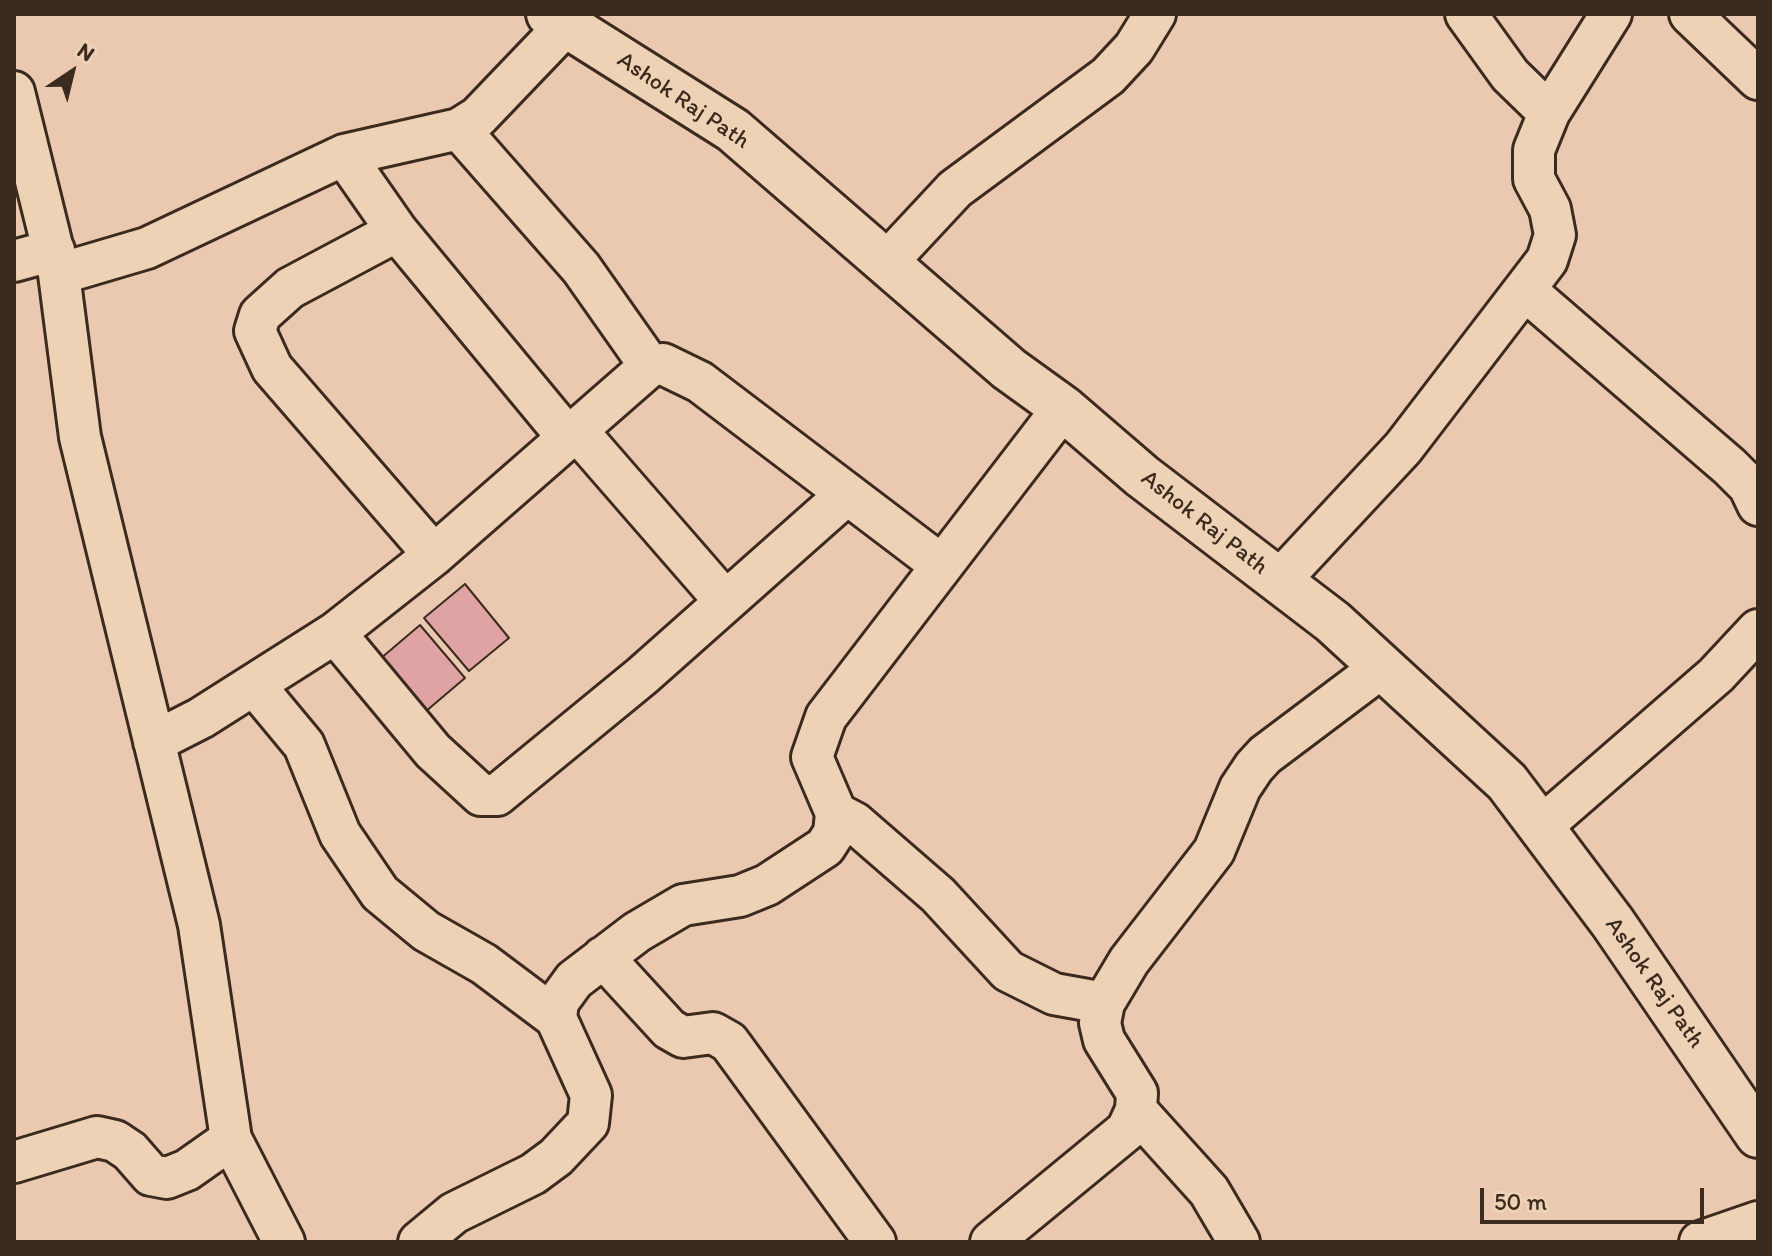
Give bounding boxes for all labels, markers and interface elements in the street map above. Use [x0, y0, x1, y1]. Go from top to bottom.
north arrow [32, 32, 112, 112]
text: N [72, 37, 100, 67]
street label: Ashok Raj Path [611, 46, 755, 156]
street label: Ashok Raj Path [1135, 464, 1273, 582]
street label: Ashok Raj Path [1598, 912, 1710, 1054]
scale bar [1484, 1172, 1708, 1222]
text: 50 m [1494, 1187, 1547, 1216]

